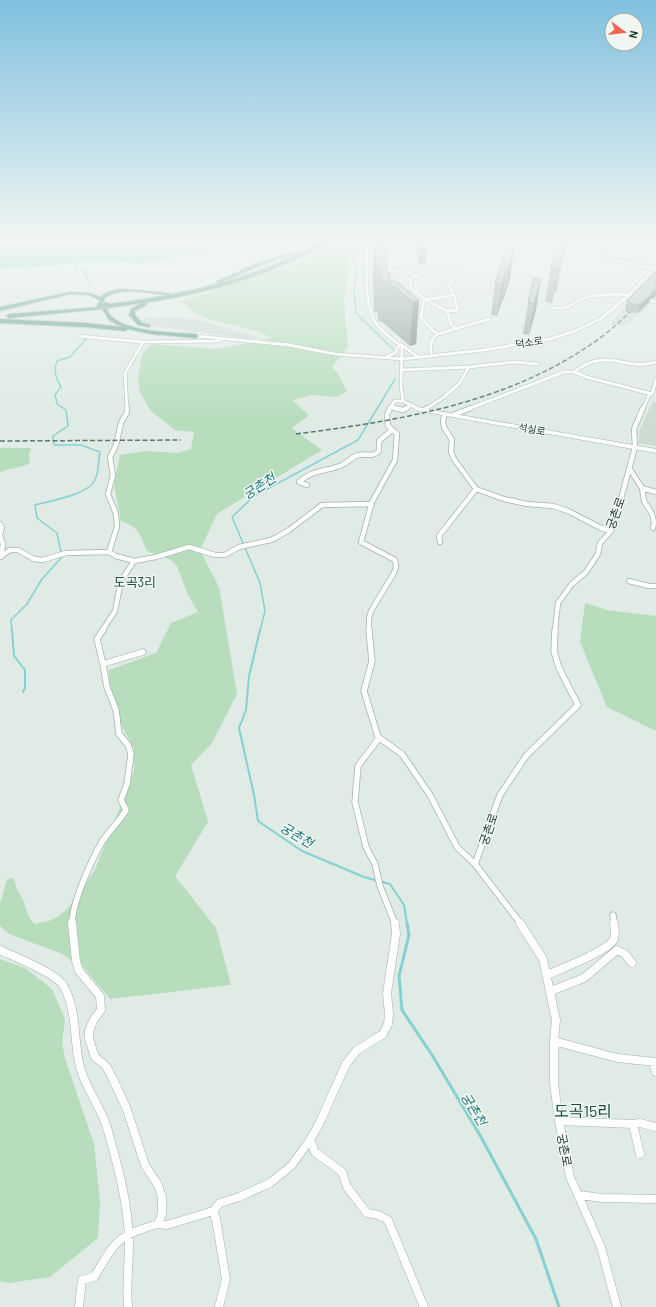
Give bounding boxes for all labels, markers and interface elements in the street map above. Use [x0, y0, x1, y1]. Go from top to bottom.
north arrow [604, 12, 644, 52]
text: N [627, 29, 641, 40]
street label: 덕소로 [514, 334, 544, 350]
street label: 석실로 [517, 421, 547, 437]
water label: 궁촌천 [240, 469, 279, 502]
street label: 궁촌로 [603, 495, 627, 531]
district label: 도곡3리 [114, 574, 156, 590]
street label: 궁촌로 [476, 811, 500, 847]
water label: 궁촌천 [277, 819, 317, 852]
water label: 궁촌천 [458, 1090, 491, 1129]
district label: 도곡15리 [554, 1101, 612, 1120]
street label: 궁촌로 [555, 1132, 575, 1168]

